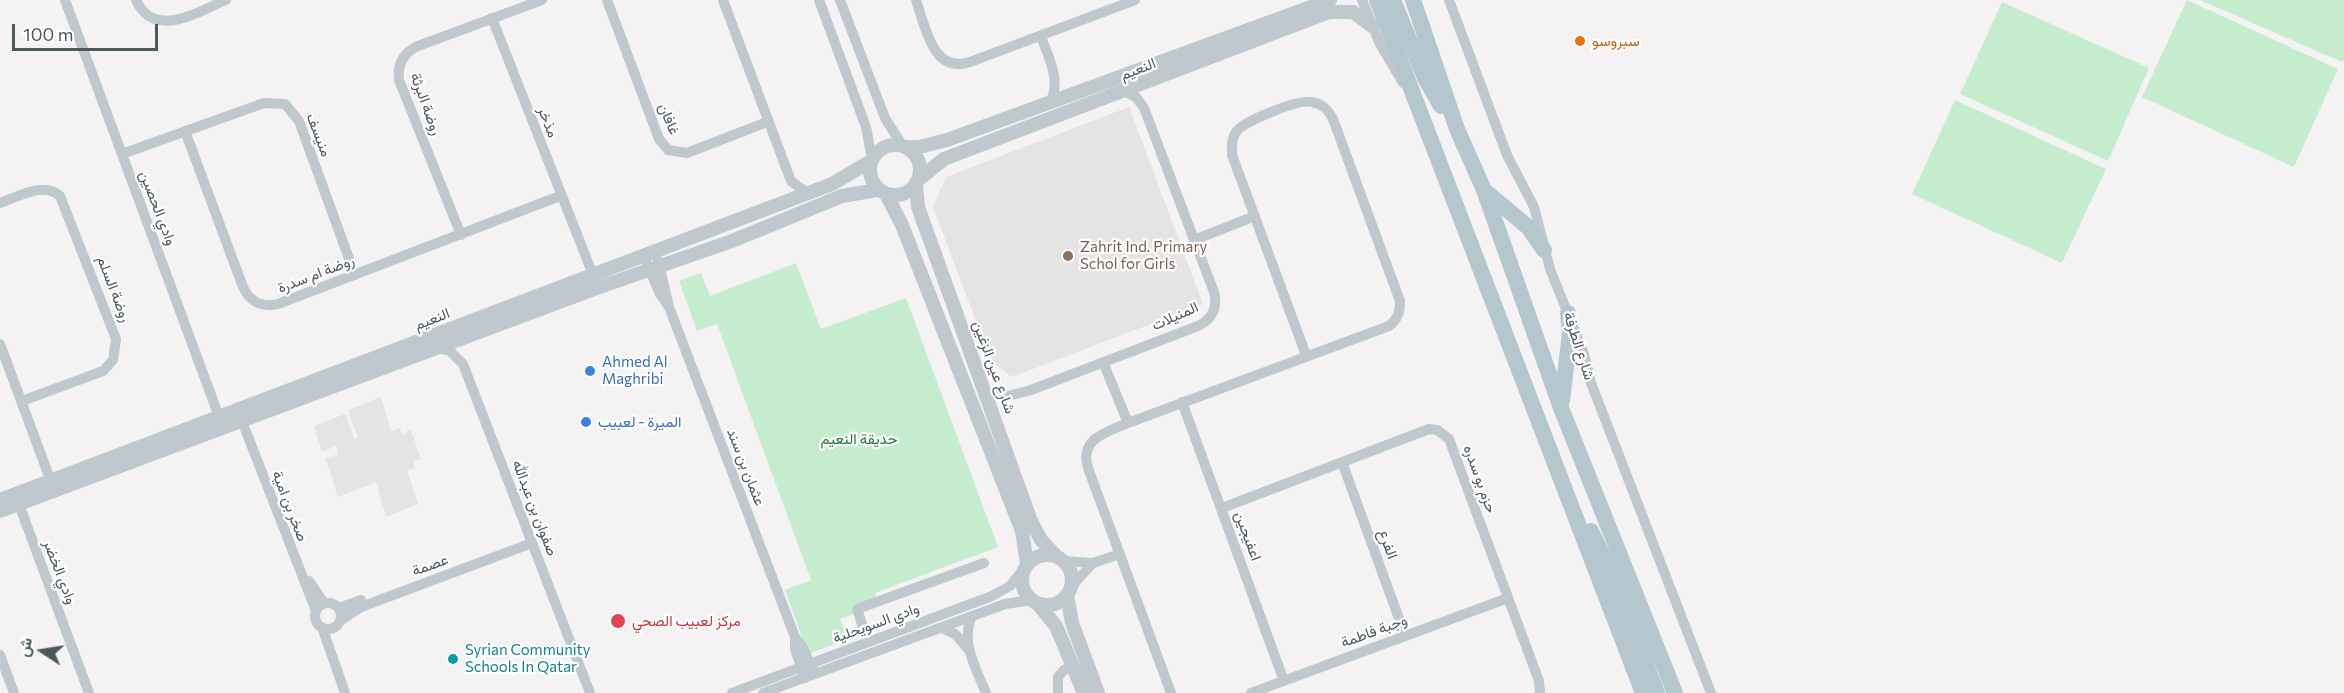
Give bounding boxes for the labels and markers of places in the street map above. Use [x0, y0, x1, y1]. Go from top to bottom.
place label: سبروسو [1592, 32, 1640, 50]
marker: سبروسو [1573, 34, 1587, 48]
place label: Zahrit Ind. Primary Schol for Girls [1080, 238, 1207, 273]
marker: Zahrit Ind. Primary Schol for Girls [1061, 249, 1075, 263]
place label: Ahmed Al Maghribi [602, 353, 668, 388]
marker: Ahmed Al Maghribi [583, 364, 597, 378]
place label: الميرة - لعبيب [598, 413, 682, 431]
marker: الميرة - لعبيب [579, 415, 593, 429]
marker: مركز لعبيب الصحي [609, 612, 627, 630]
place label: مركز لعبيب الصحي [632, 612, 741, 630]
place label: Syrian Community Schools In Qatar [465, 641, 591, 676]
marker: Syrian Community Schools In Qatar [446, 652, 460, 666]

